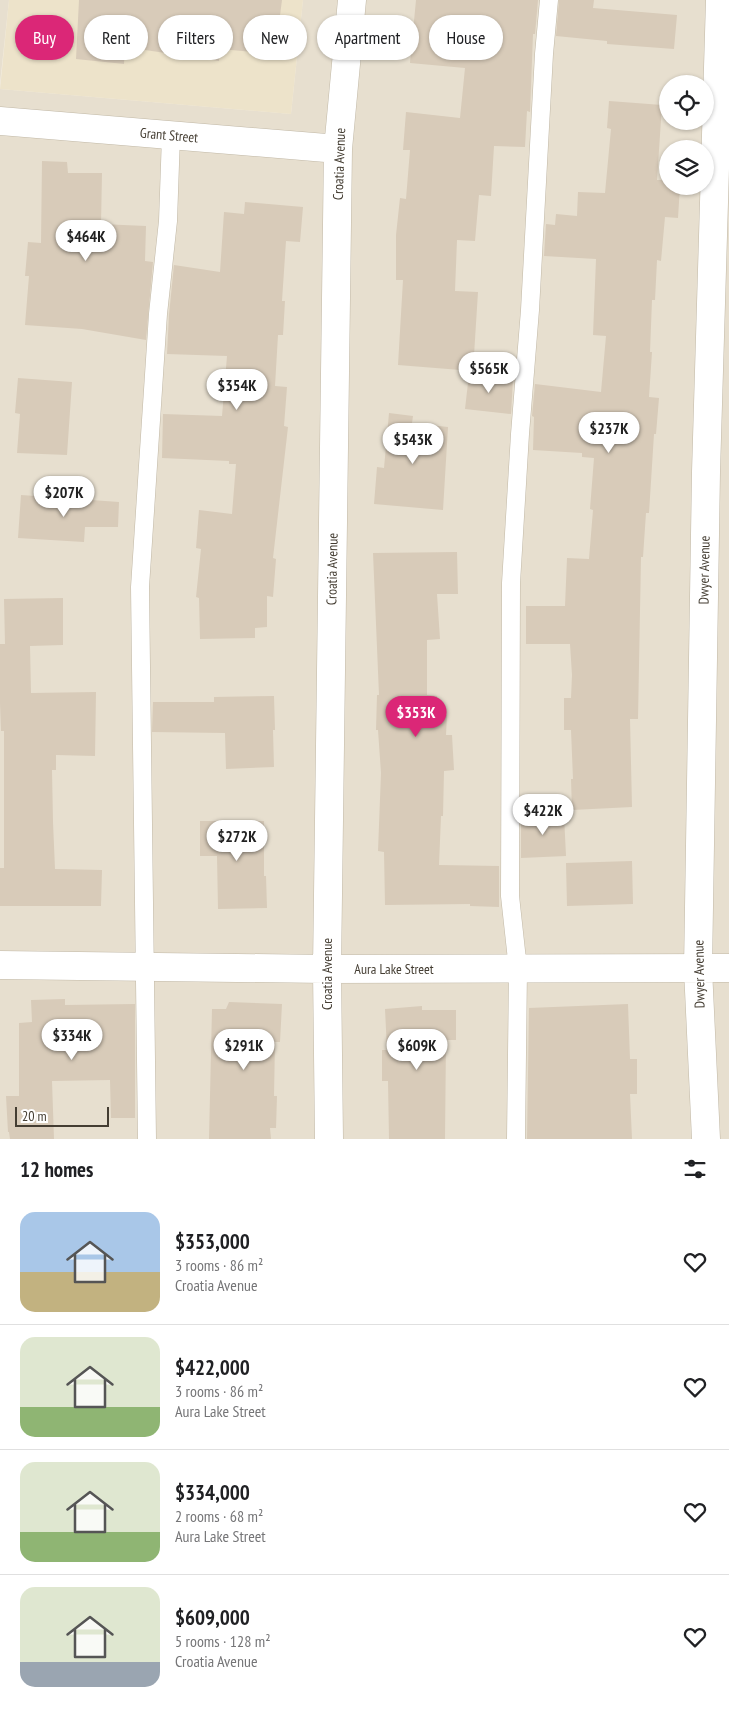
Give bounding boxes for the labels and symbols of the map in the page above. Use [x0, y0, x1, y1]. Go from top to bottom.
street label: Grant Street [139, 123, 199, 147]
street label: Croatia Avenue [329, 127, 349, 200]
pin: $464K [51, 220, 121, 262]
pin: $565K [454, 352, 524, 394]
pin: $354K [202, 368, 272, 411]
pin: $237K [574, 412, 644, 454]
pin: $543K [378, 422, 448, 465]
pin: $207K [29, 476, 99, 518]
street label: Croatia Avenue [322, 533, 342, 605]
street label: Dwyer Avenue [694, 535, 714, 604]
pin: $353K [381, 696, 451, 738]
pin: $422K [508, 794, 578, 836]
pin: $272K [202, 820, 272, 862]
street label: Croatia Avenue [318, 938, 336, 1010]
street label: Dwyer Avenue [689, 939, 709, 1008]
street label: Aura Lake Street [354, 960, 434, 978]
pin: $334K [37, 1018, 107, 1061]
pin: $291K [209, 1028, 279, 1071]
pin: $609K [382, 1028, 452, 1071]
scale bar [15, 1104, 109, 1127]

